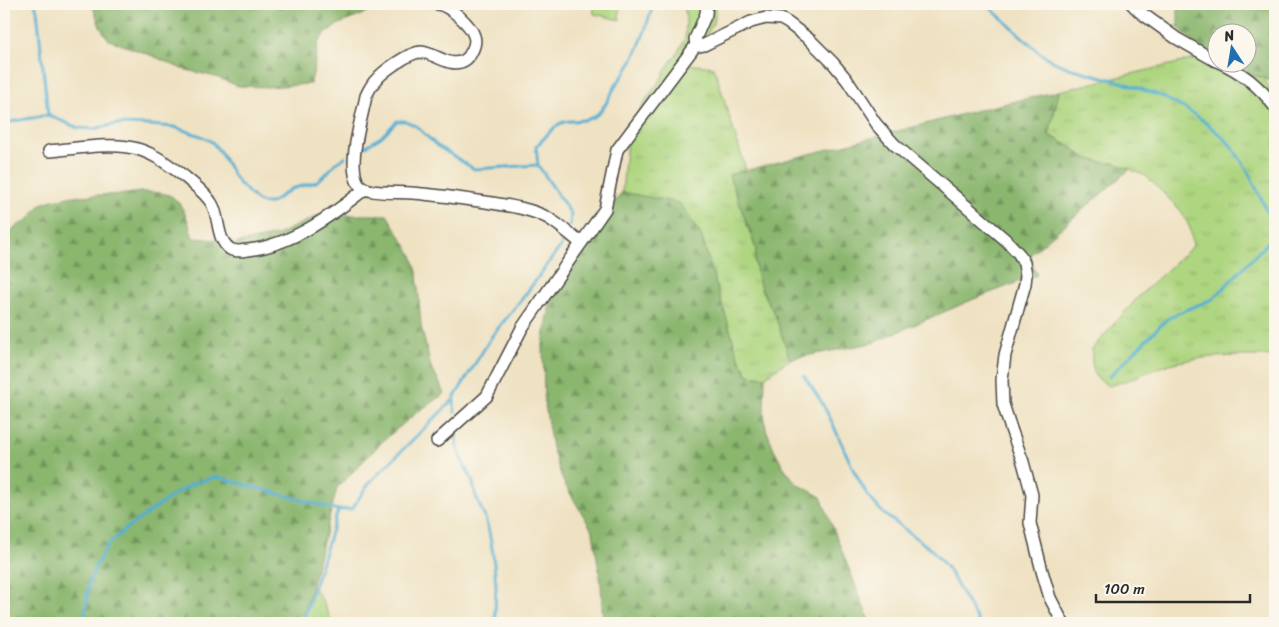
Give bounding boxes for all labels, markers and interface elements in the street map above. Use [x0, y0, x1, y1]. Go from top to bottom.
north arrow [1206, 22, 1256, 72]
text: N [1221, 22, 1237, 49]
scale bar [1096, 572, 1250, 604]
text: 100 m [1104, 576, 1145, 602]

